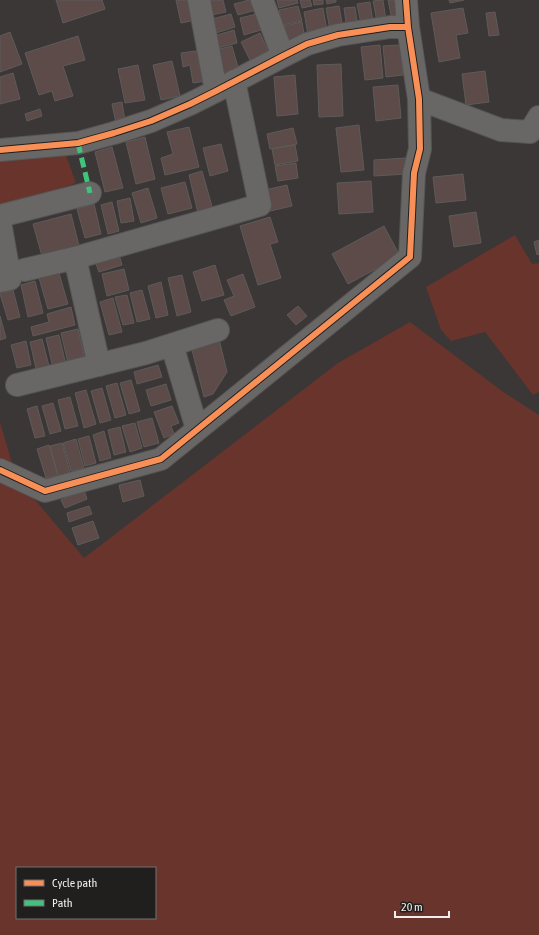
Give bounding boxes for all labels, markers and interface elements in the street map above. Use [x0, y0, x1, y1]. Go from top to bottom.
legend [16, 867, 156, 919]
text: Cycle path [52, 876, 97, 890]
scale bar [395, 893, 449, 919]
text: Path [52, 896, 73, 910]
text: 20 m [401, 900, 423, 914]

